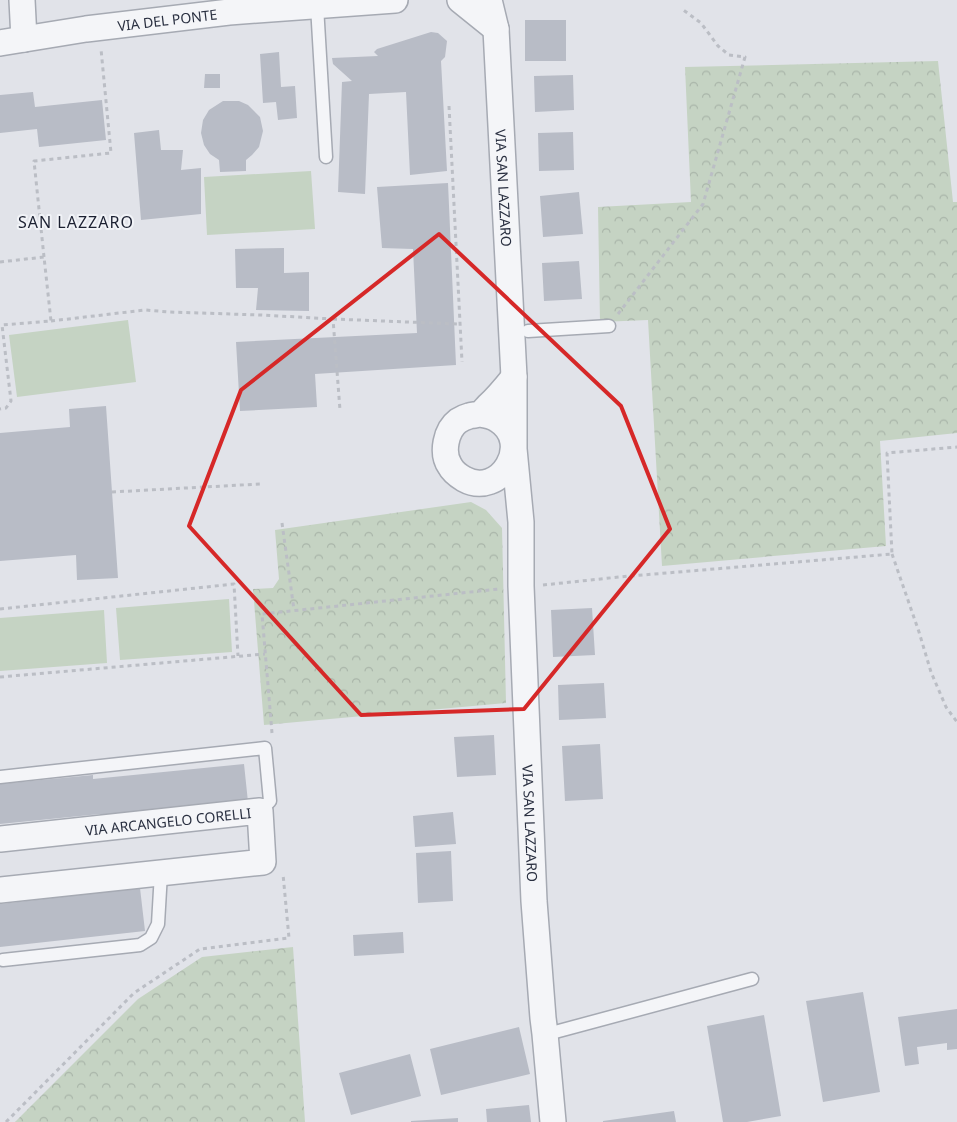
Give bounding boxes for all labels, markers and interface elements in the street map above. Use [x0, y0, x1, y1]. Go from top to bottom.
street label: VIA DEL PONTE [116, 4, 218, 35]
street label: VIA SAN LAZZARO [492, 129, 517, 247]
district label: SAN LAZZARO [18, 211, 134, 233]
street label: VIA SAN LAZZARO [519, 764, 543, 882]
street label: VIA ARCANGELO CORELLI [84, 802, 252, 839]

